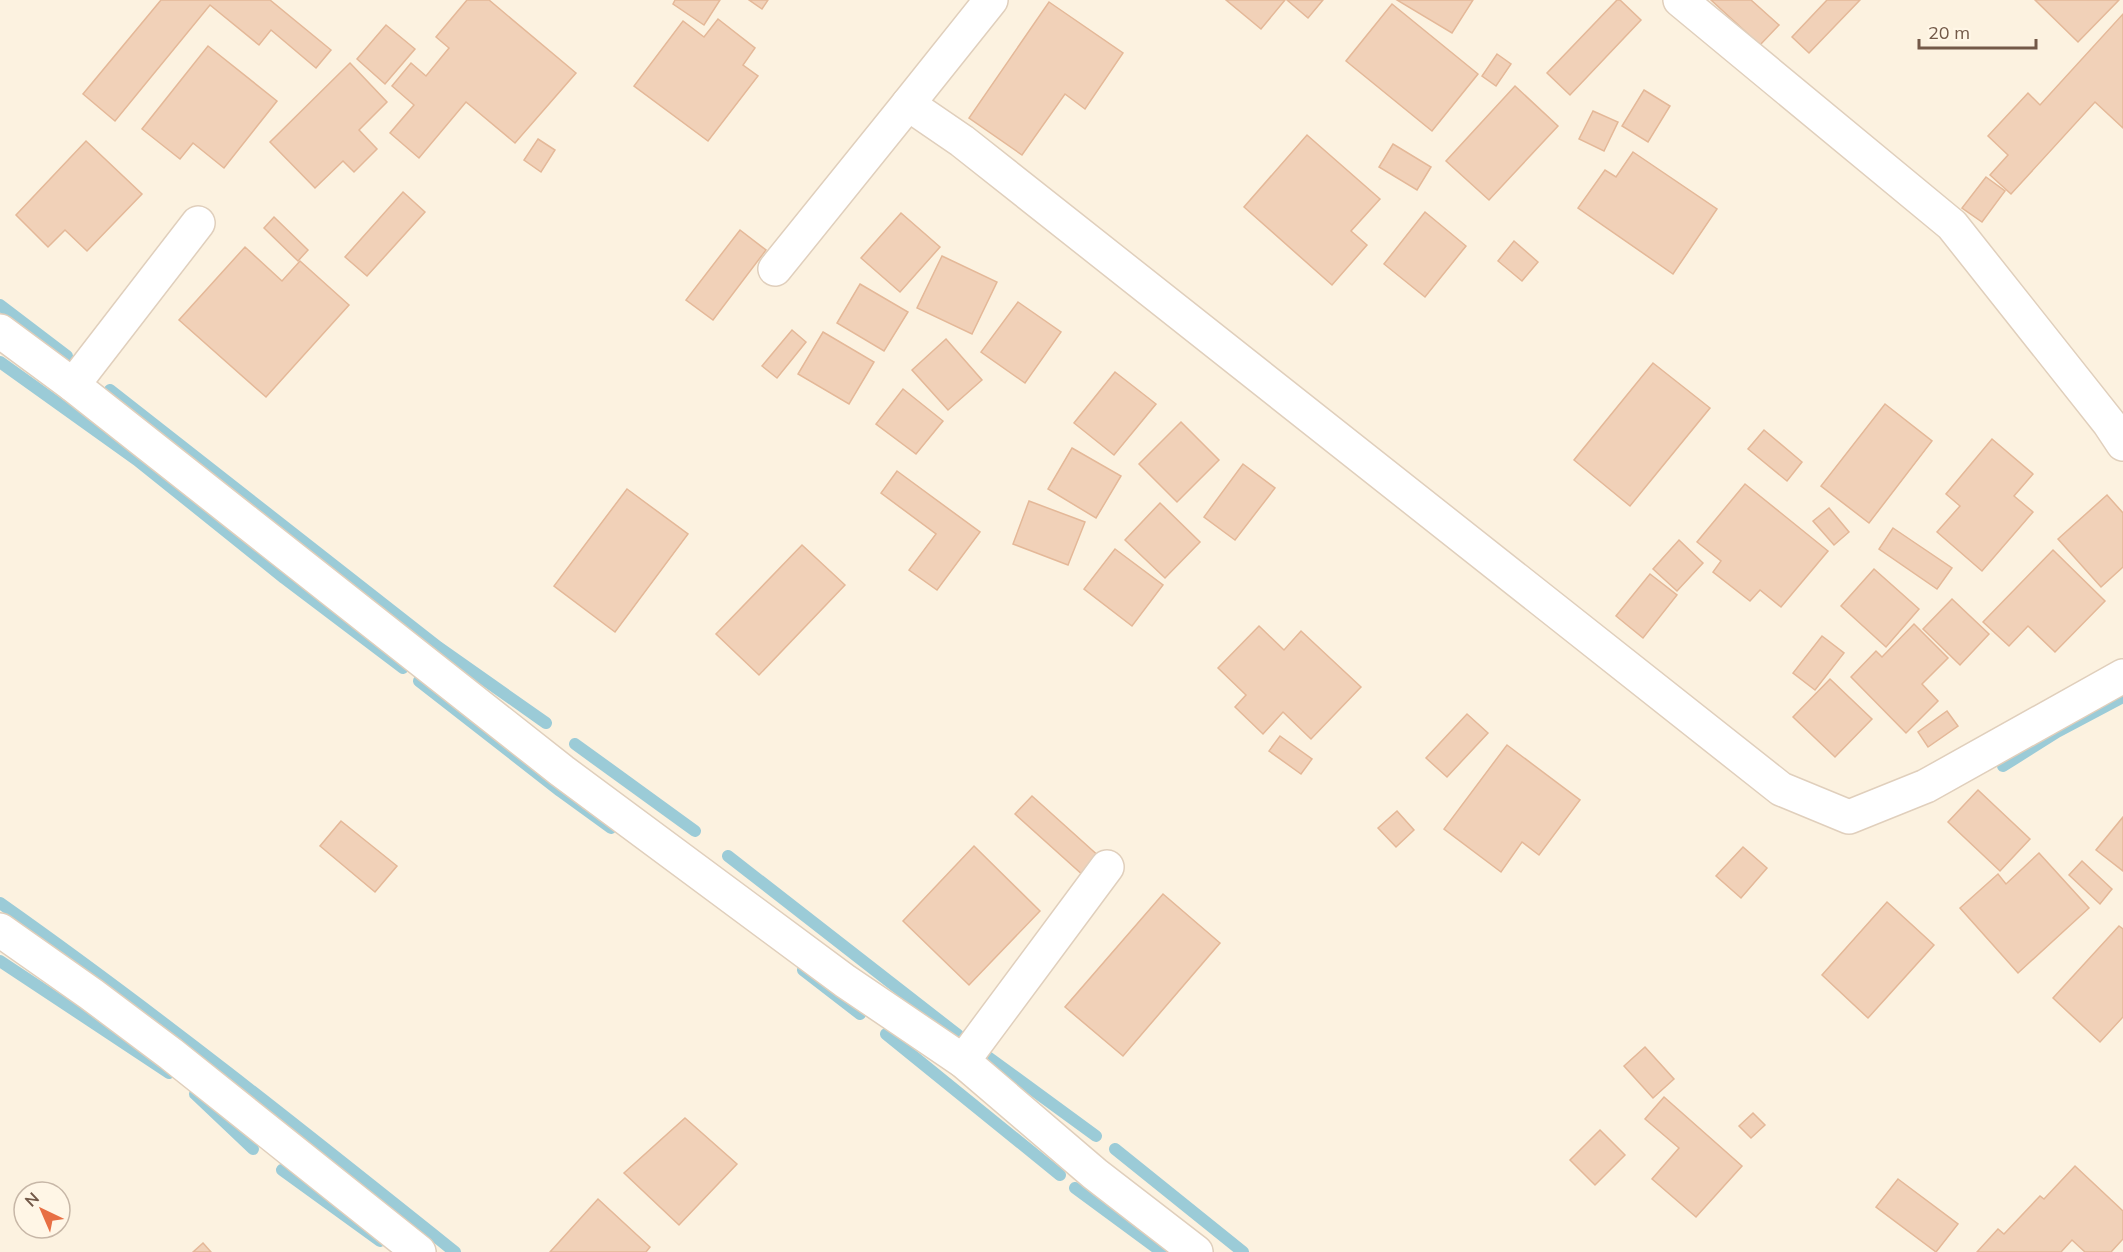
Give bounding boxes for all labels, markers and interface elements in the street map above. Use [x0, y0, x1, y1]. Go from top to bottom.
scale bar [1919, 12, 2036, 50]
text: 20 m [1928, 21, 1970, 44]
north arrow [12, 1180, 72, 1240]
text: N [20, 1188, 43, 1211]

